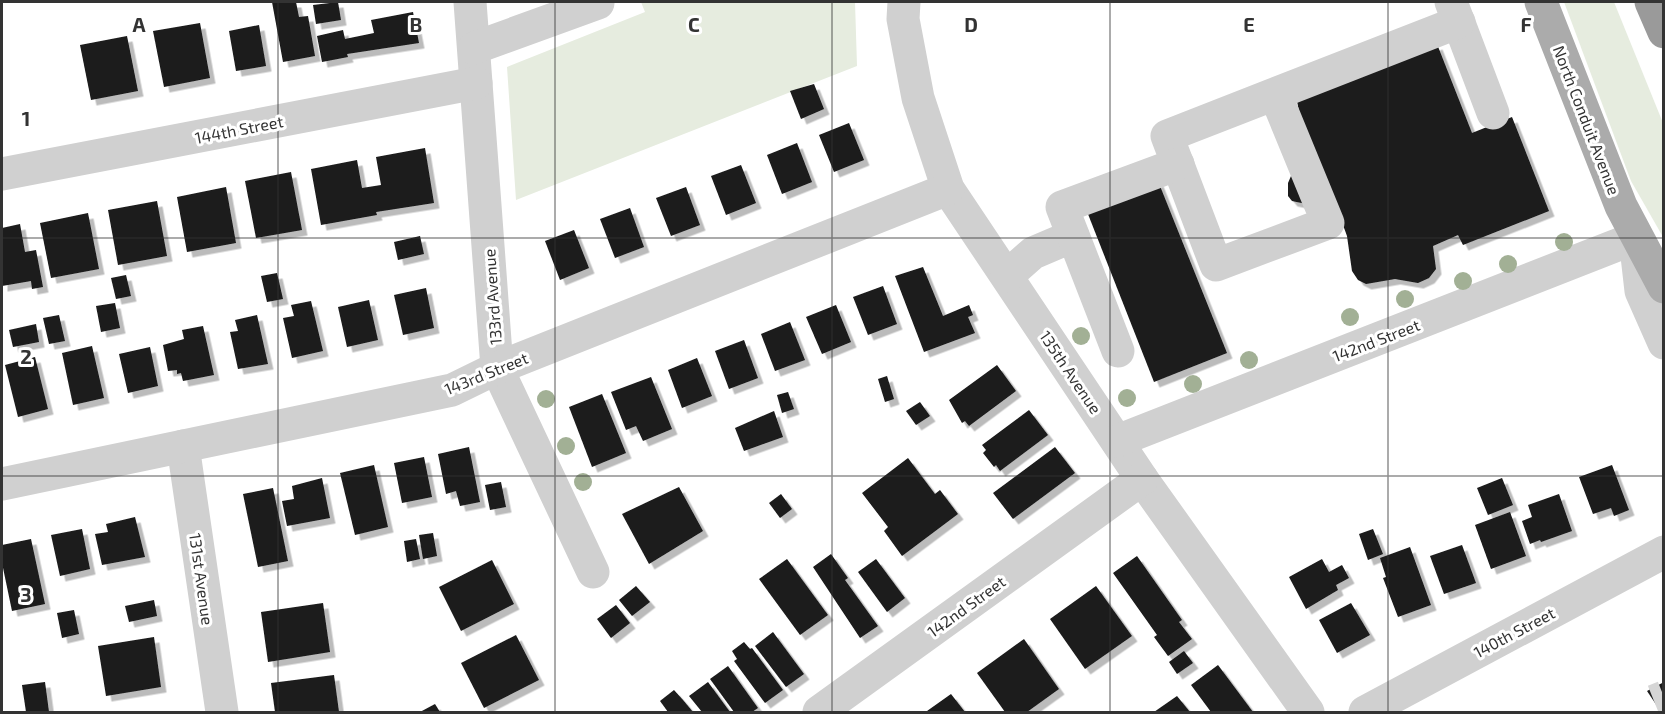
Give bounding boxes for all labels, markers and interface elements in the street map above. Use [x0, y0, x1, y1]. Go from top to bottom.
text: A [132, 12, 146, 36]
text: B [410, 12, 422, 36]
text: C [688, 12, 700, 36]
text: D [964, 12, 978, 36]
text: E [1243, 12, 1255, 36]
text: F [1520, 12, 1532, 36]
street label: North Conduit Avenue [1550, 43, 1624, 197]
text: 1 [22, 106, 30, 130]
street label: 144th Street [193, 111, 285, 147]
street label: 133rd Avenue [479, 248, 505, 346]
street label: 142nd Street [1330, 315, 1422, 365]
street label: 135th Avenue [1036, 327, 1106, 417]
text: 2 [20, 344, 32, 368]
street label: 143rd Street [441, 348, 531, 398]
street label: 131st Avenue [186, 532, 218, 626]
street label: 142nd Street [923, 571, 1009, 641]
text: 3 [20, 582, 32, 606]
street label: 140th Street [1470, 603, 1558, 661]

